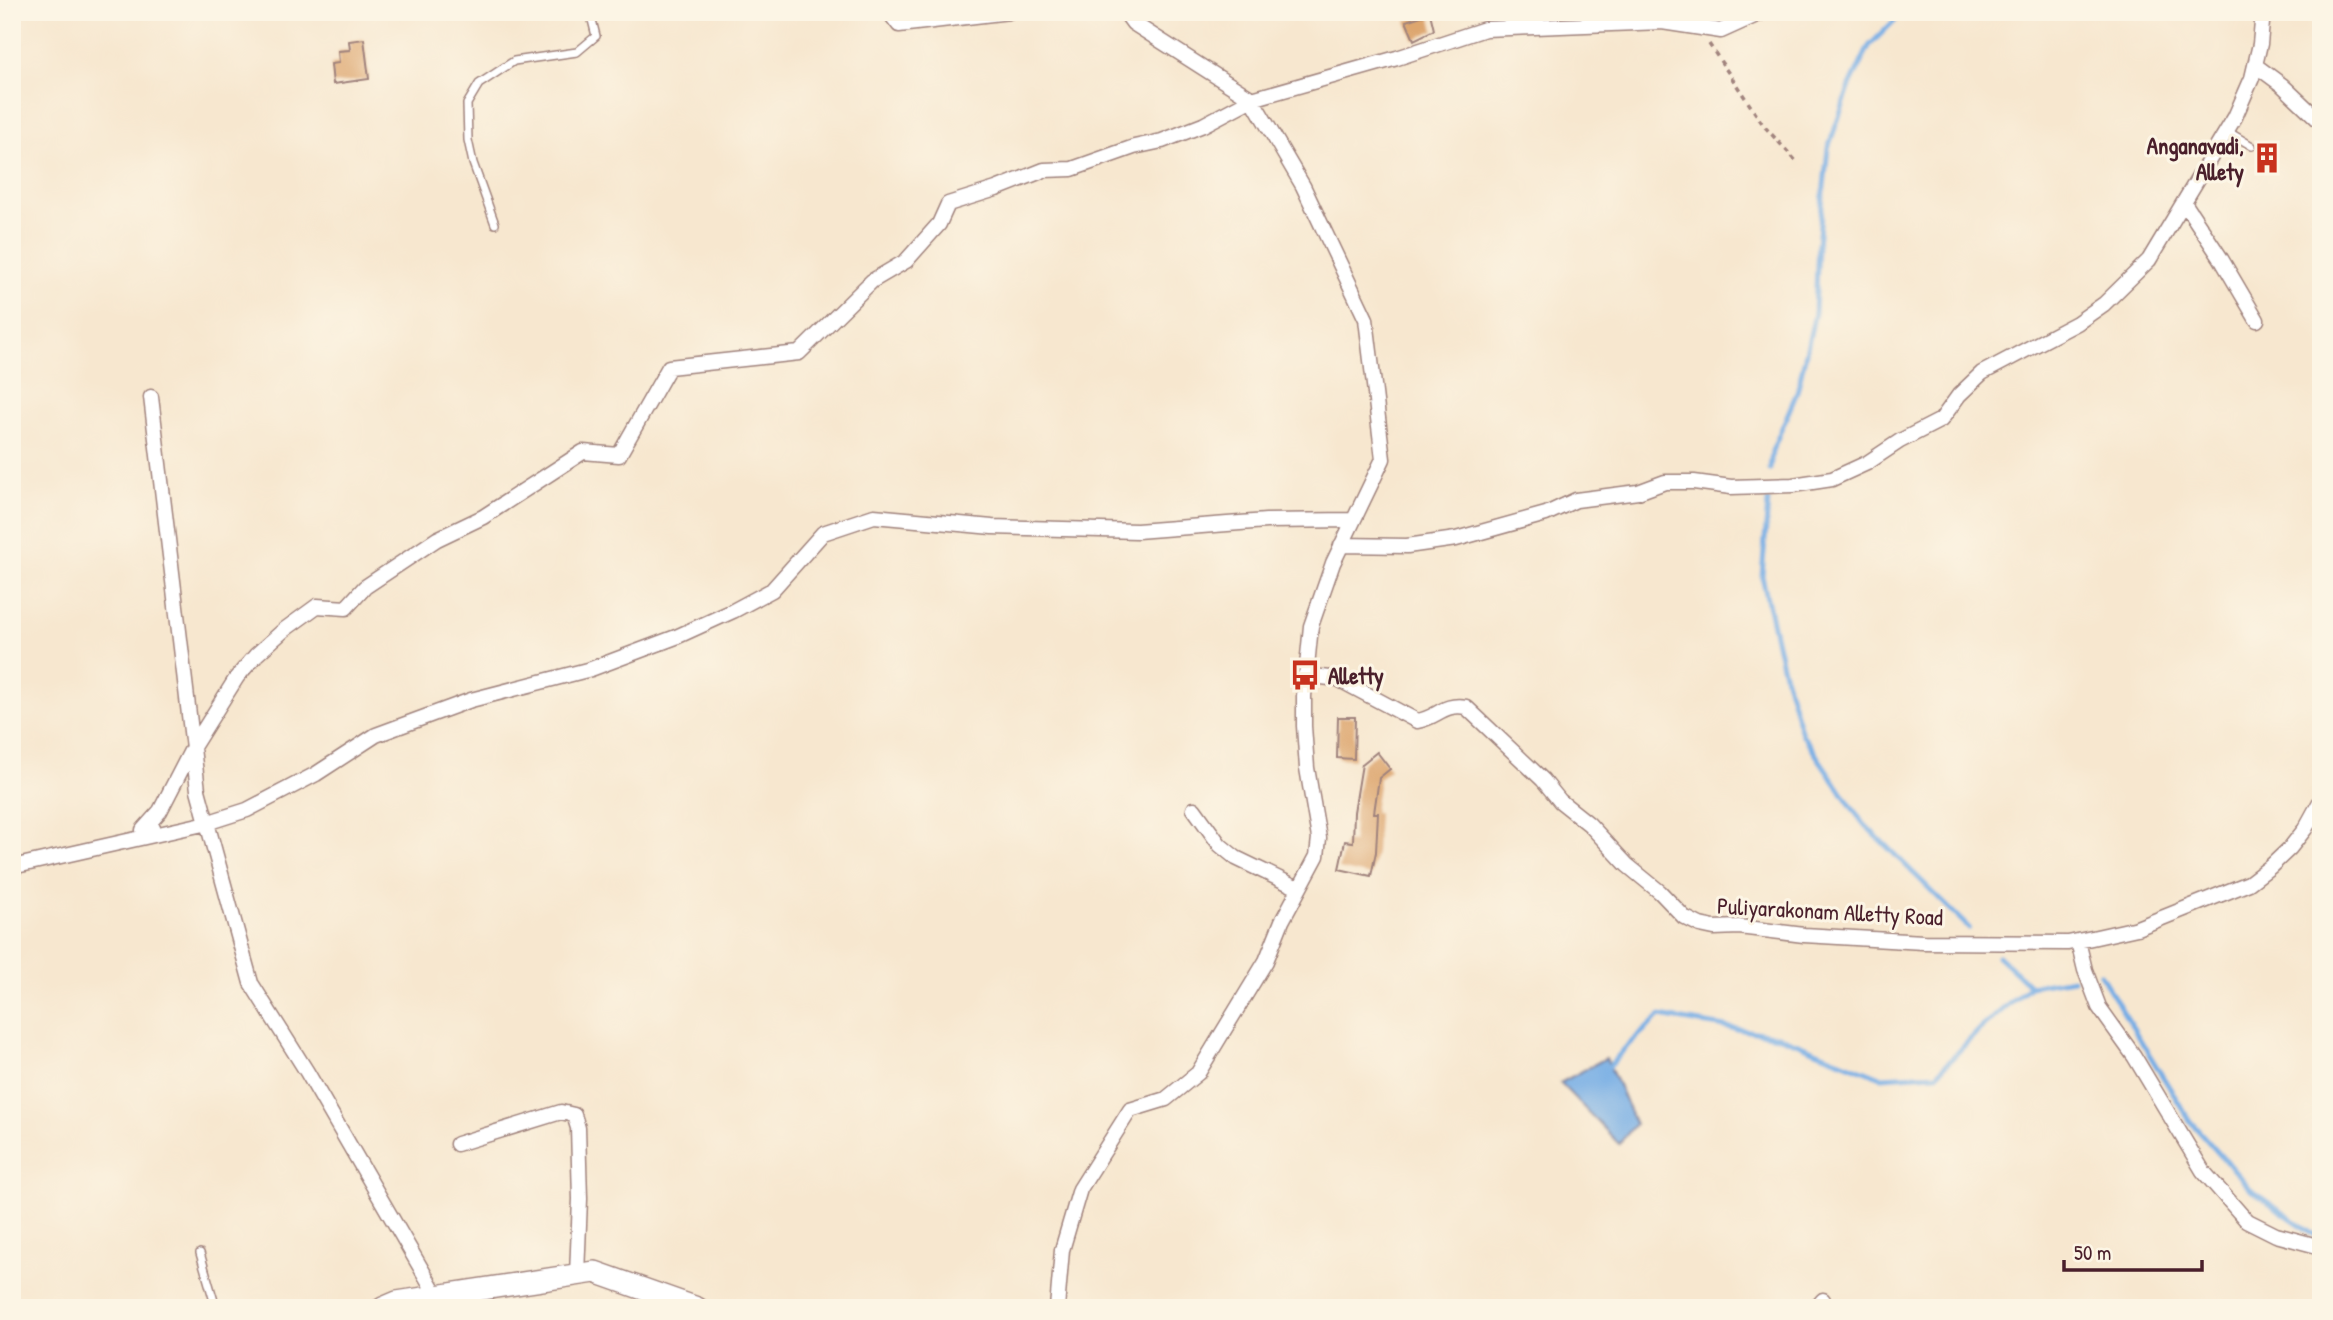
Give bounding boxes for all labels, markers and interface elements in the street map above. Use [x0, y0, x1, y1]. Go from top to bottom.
place label: Anganavadi, Allety [2147, 130, 2244, 188]
building icon: Anganavadi, Allety [2250, 141, 2284, 175]
bus stop icon: Alletty [1288, 658, 1322, 692]
place label: Alletty [1328, 660, 1384, 692]
street label: Puliyarakonam Alletty Road [1716, 890, 1944, 932]
scale bar [2064, 1229, 2202, 1273]
text: 50 m [2074, 1238, 2111, 1267]

